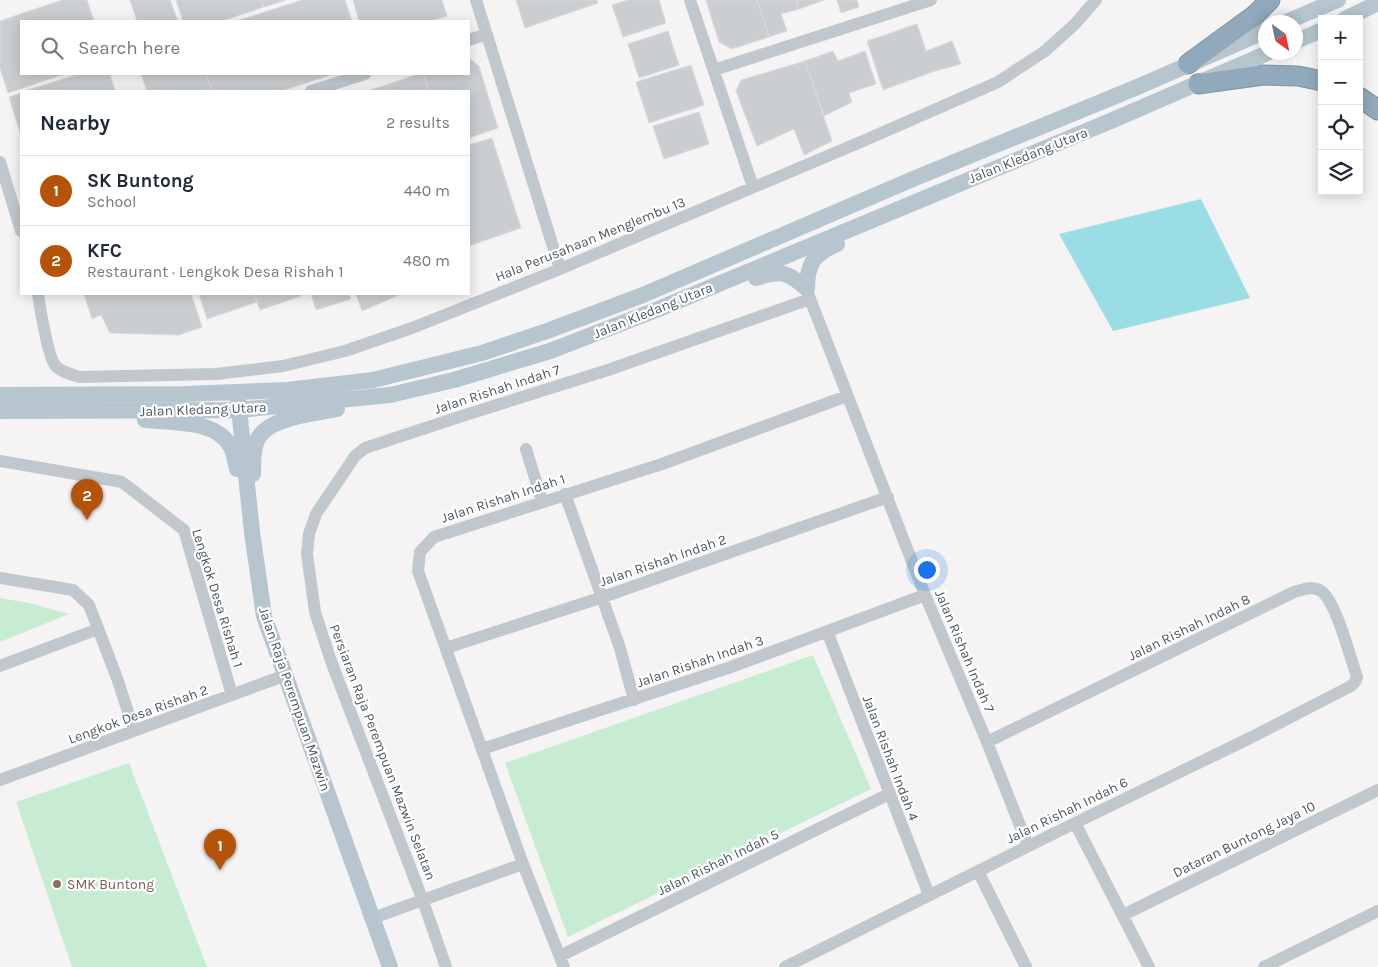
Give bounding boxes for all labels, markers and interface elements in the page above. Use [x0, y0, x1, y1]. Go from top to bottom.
north arrow [1258, 15, 1303, 60]
map controls [1318, 15, 1363, 195]
button: + [1318, 15, 1363, 60]
search box [20, 20, 470, 75]
icon: search [38, 34, 66, 62]
text: Search here [78, 37, 180, 59]
button: − [1318, 60, 1363, 105]
button: locate [1318, 105, 1363, 150]
text: Nearby [40, 111, 110, 135]
text: 2 results [386, 113, 450, 132]
street label: Jalan Kledang Utara [966, 124, 1090, 187]
button: layers [1318, 150, 1363, 195]
text: SK Buntong [87, 170, 194, 192]
text: 1 [53, 181, 59, 200]
text: 440 m [404, 181, 450, 200]
text: School [87, 192, 137, 211]
street label: Hala Perusahaan Menglembu 13 [493, 193, 688, 286]
text: KFC [87, 240, 122, 262]
text: 2 [51, 251, 61, 270]
text: 480 m [403, 251, 450, 270]
text: Restaurant · Lengkok Desa Rishah 1 [87, 262, 344, 281]
street label: Jalan Kledang Utara [591, 279, 715, 342]
street label: Jalan Rishah Indah 7 [432, 361, 563, 418]
street label: Jalan Kledang Utara [139, 399, 267, 420]
street label: Jalan Rishah Indah 1 [439, 470, 567, 527]
pin: 2 [71, 479, 103, 520]
street label: Lengkok Desa Rishah 1 [188, 527, 247, 670]
street label: Jalan Rishah Indah 2 [597, 531, 729, 590]
your location [914, 557, 940, 583]
street label: Jalan Rishah Indah 7 [931, 587, 998, 715]
street label: Jalan Rishah Indah 8 [1125, 591, 1253, 664]
street label: Jalan Raja Perempuan Mazwin [255, 605, 334, 794]
street label: Persiaran Raja Perempuan Mazwin Selatan [326, 622, 439, 883]
street label: Jalan Rishah Indah 3 [634, 632, 766, 691]
street label: Lengkok Desa Rishah 2 [66, 681, 211, 748]
street label: Jalan Rishah Indah 4 [859, 693, 922, 823]
street label: Jalan Rishah Indah 6 [1004, 774, 1131, 847]
street label: Dataran Buntong Jaya 10 [1170, 798, 1318, 881]
street label: Jalan Rishah Indah 5 [655, 826, 782, 899]
pin: 1 [204, 829, 236, 870]
place label: SMK Buntong [67, 876, 154, 893]
marker: SMK Buntong [51, 878, 63, 890]

